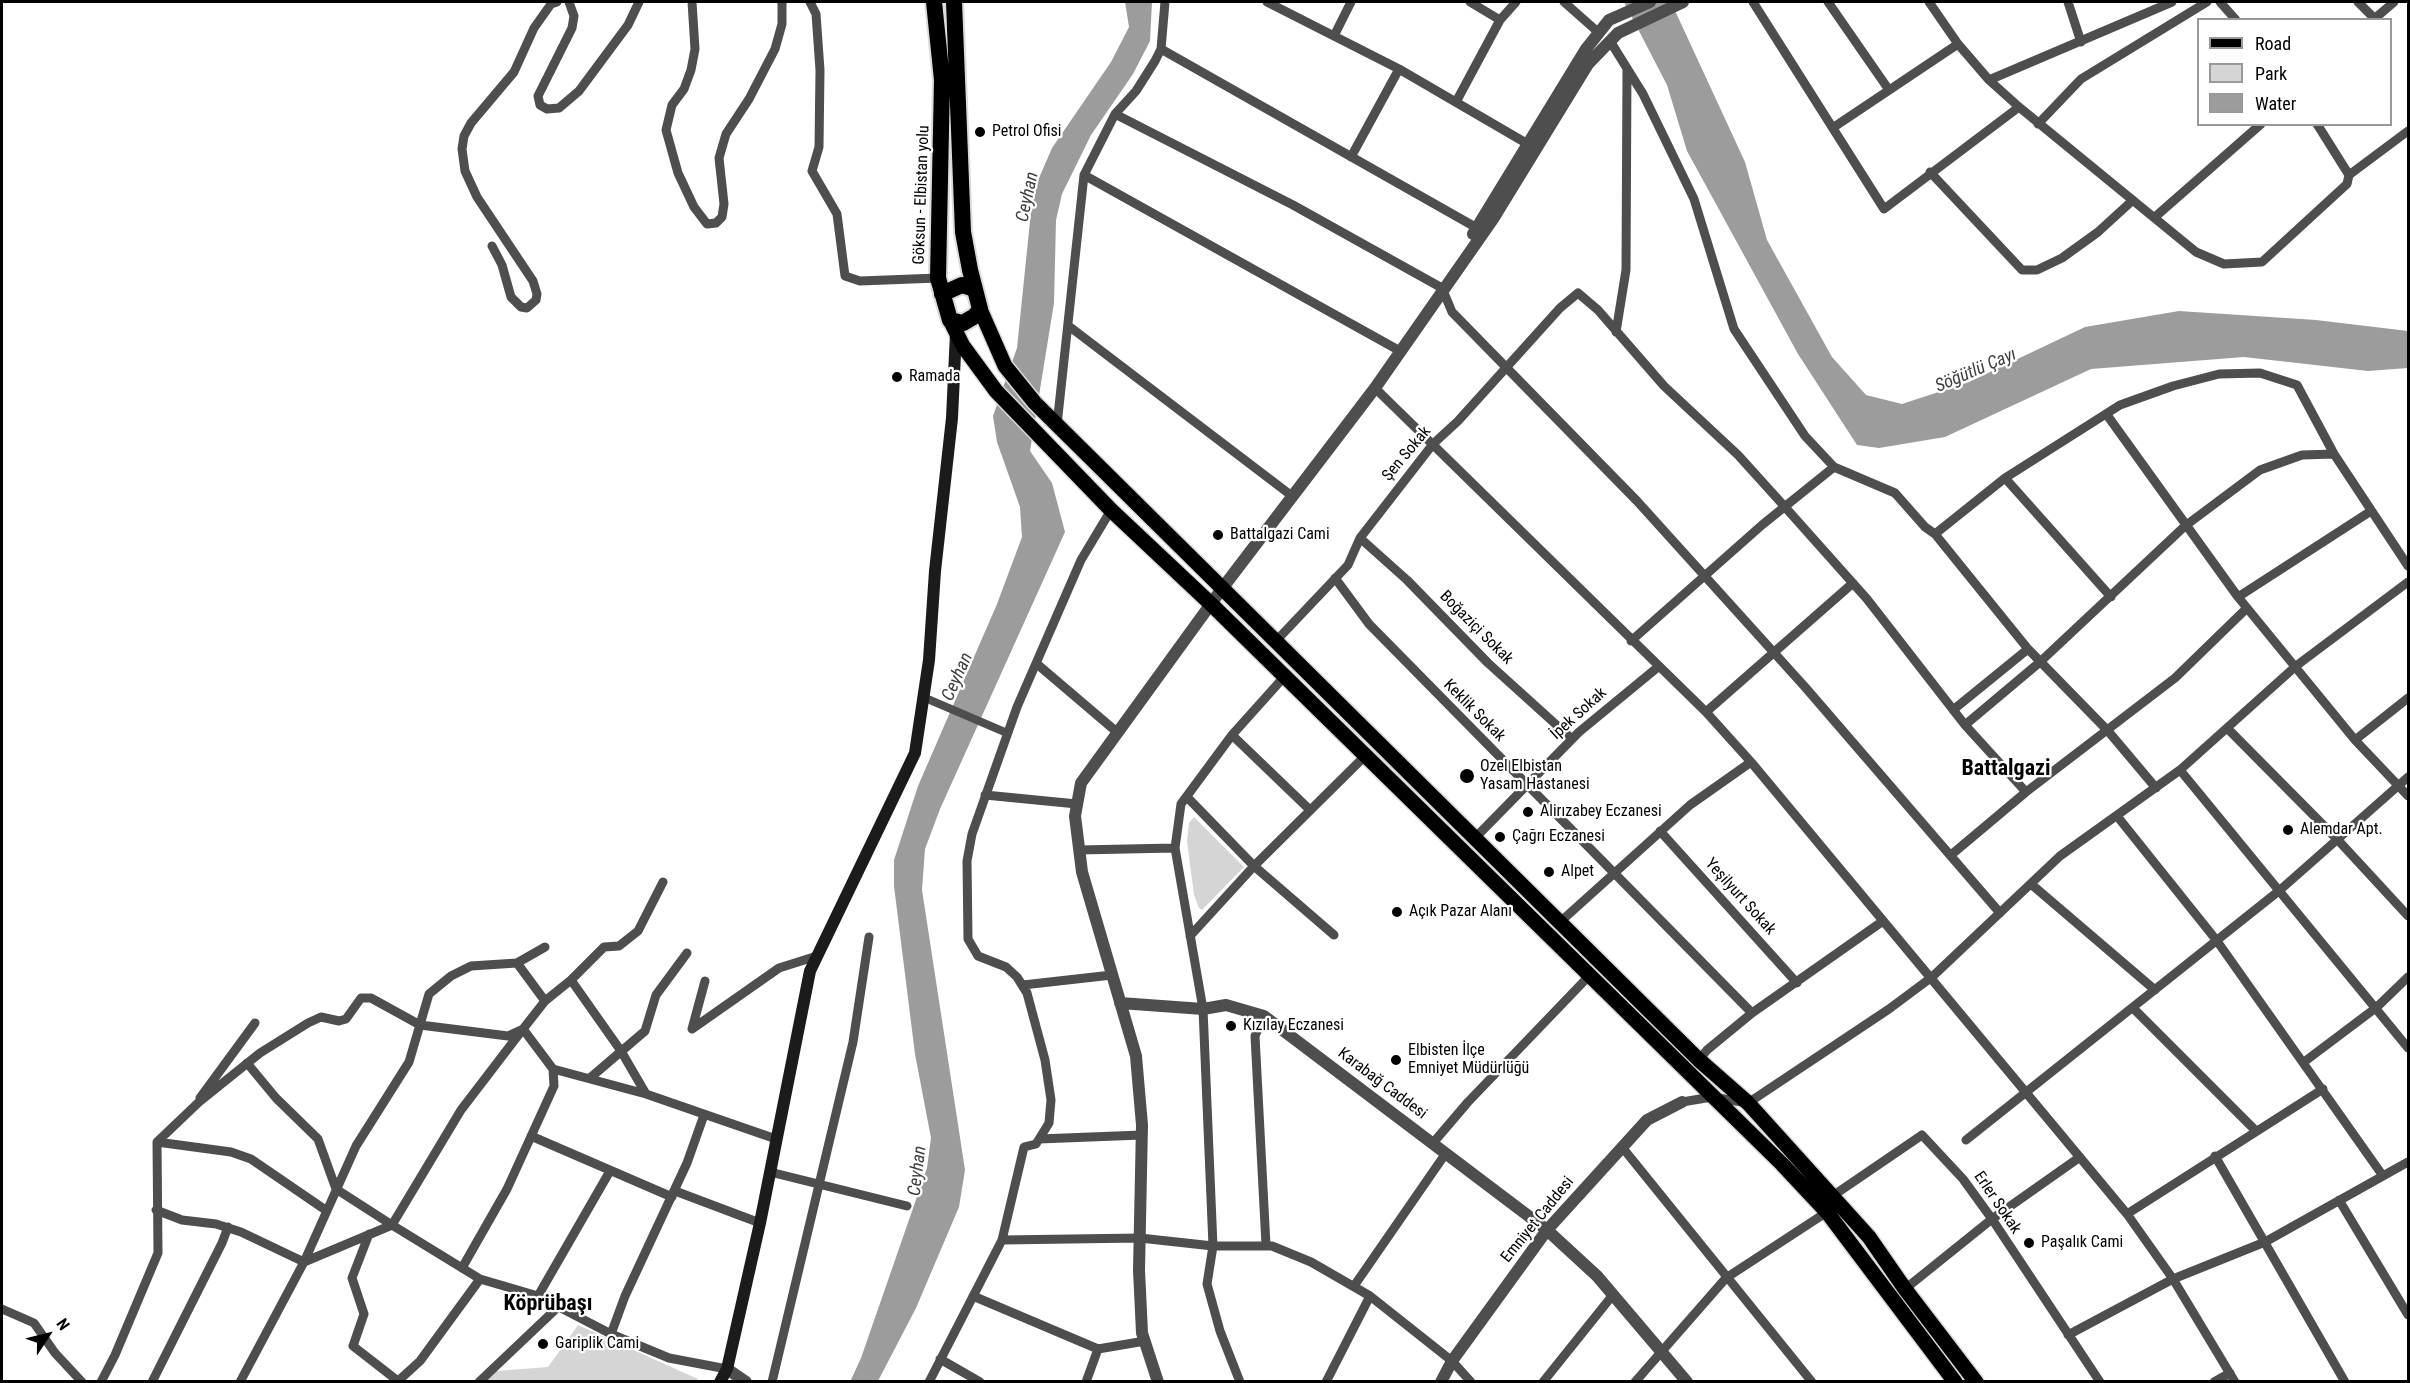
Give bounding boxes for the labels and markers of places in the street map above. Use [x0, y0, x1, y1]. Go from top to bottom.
place label: Petrol Ofisi [992, 122, 1062, 142]
marker: Petrol Ofisi [973, 125, 987, 139]
place label: Ramada [909, 367, 960, 387]
marker: Ramada [890, 370, 904, 384]
place label: Battalgazi Cami [1230, 525, 1330, 545]
marker: Battalgazi Cami [1211, 528, 1225, 542]
place label: Ozel Elbistan Yasam Hastanesi [1480, 757, 1590, 795]
marker: Ozel Elbistan Yasam Hastanesi [1458, 767, 1476, 785]
place label: Alirızabey Eczanesi [1540, 802, 1662, 822]
marker: Alirızabey Eczanesi [1521, 805, 1535, 819]
place label: Alemdar Apt. [2300, 820, 2383, 840]
marker: Alemdar Apt. [2281, 823, 2295, 837]
place label: Çağrı Eczanesi [1512, 827, 1605, 847]
marker: Çağrı Eczanesi [1493, 830, 1507, 844]
place label: Alpet [1561, 862, 1594, 882]
marker: Alpet [1542, 865, 1556, 879]
place label: Açık Pazar Alanı [1409, 902, 1512, 922]
marker: Açık Pazar Alanı [1390, 905, 1404, 919]
place label: Kızılay Eczanesi [1243, 1016, 1344, 1036]
marker: Kızılay Eczanesi [1224, 1019, 1238, 1033]
place label: Elbisten İlçe Emniyet Müdürlüğü [1408, 1041, 1529, 1079]
marker: Elbisten İlçe Emniyet Müdürlüğü [1389, 1053, 1403, 1067]
place label: Paşalık Cami [2041, 1233, 2123, 1253]
marker: Paşalık Cami [2022, 1236, 2036, 1250]
place label: Gariplik Cami [555, 1334, 639, 1354]
marker: Gariplik Cami [536, 1337, 550, 1351]

